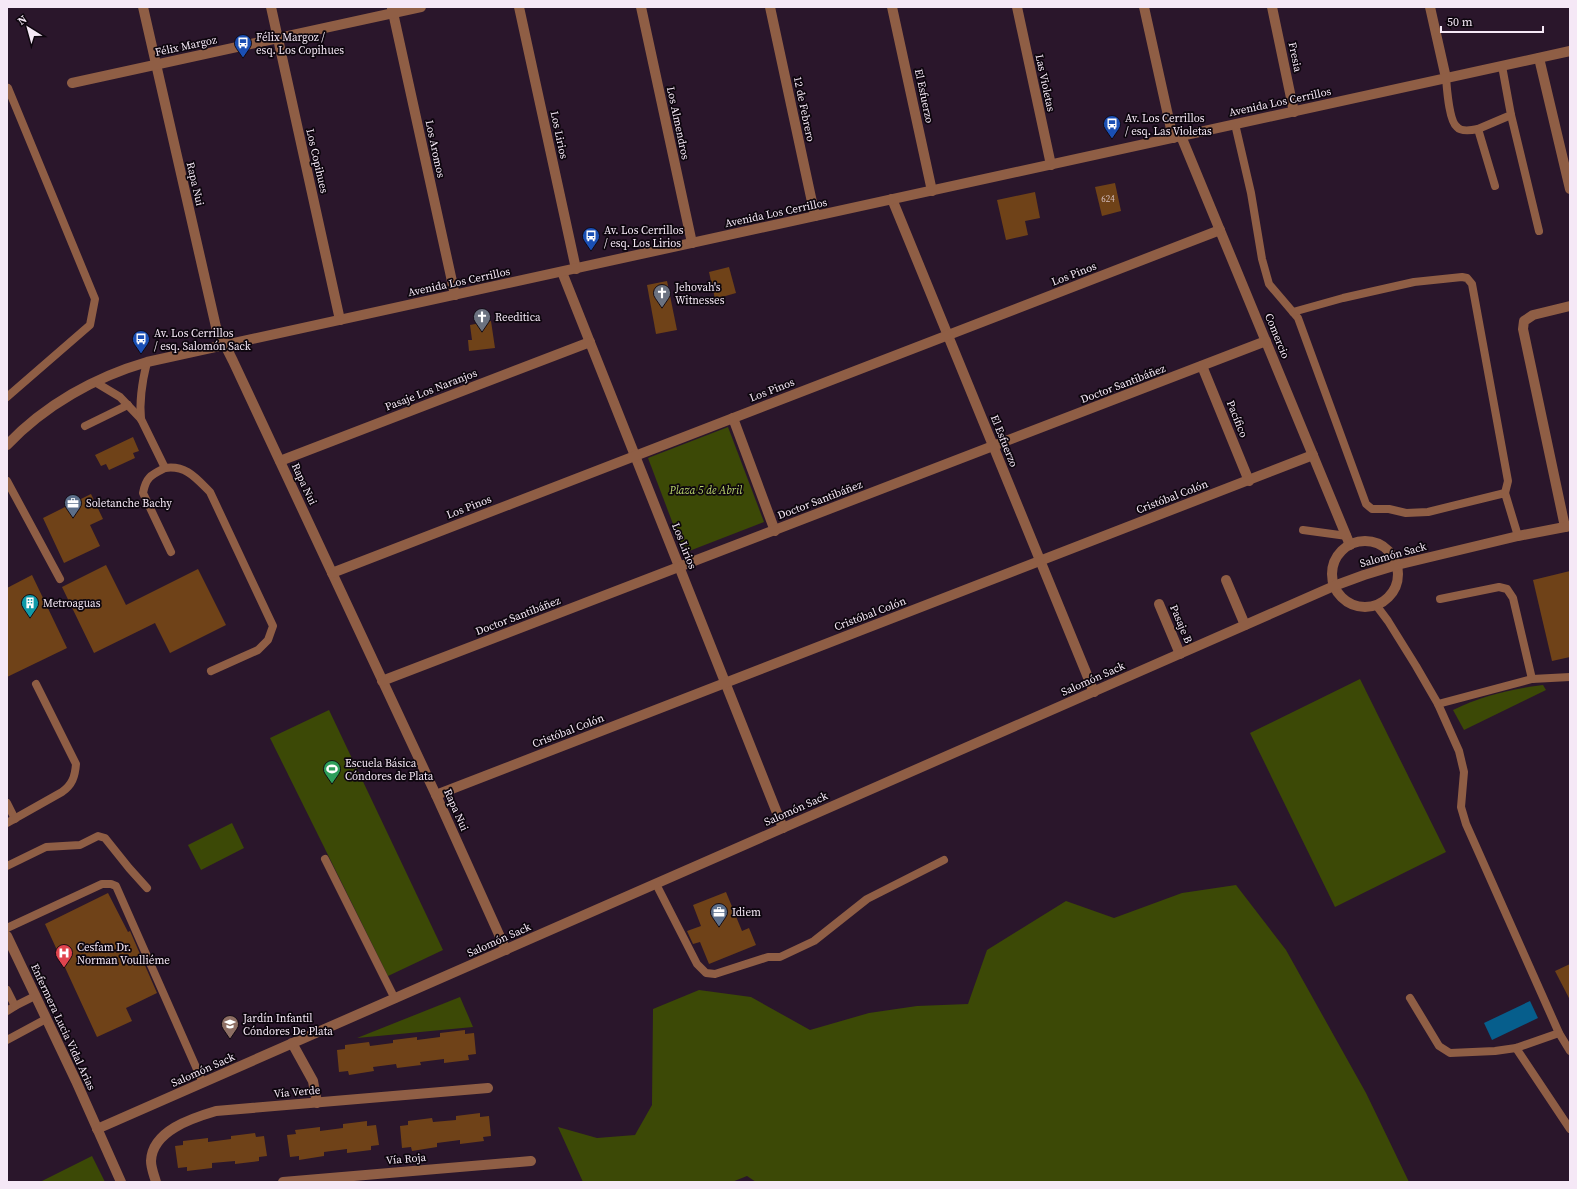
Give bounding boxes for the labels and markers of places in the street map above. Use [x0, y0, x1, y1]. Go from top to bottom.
place label: Félix Margoz / esq. Los Copihues [256, 30, 344, 58]
bus stop icon: Félix Margoz / esq. Los Copihues [233, 33, 253, 58]
place label: Av. Los Cerrillos / esq. Las Violetas [1125, 111, 1212, 139]
bus stop icon: Av. Los Cerrillos / esq. Las Violetas [1102, 114, 1122, 139]
place label: Av. Los Cerrillos / esq. Los Lirios [604, 223, 684, 251]
bus stop icon: Av. Los Cerrillos / esq. Los Lirios [581, 226, 601, 251]
place label: Jehovah's Witnesses [674, 280, 725, 308]
church icon: Jehovah's Witnesses [652, 283, 672, 308]
church icon: Reeditica [472, 307, 492, 332]
place label: Reeditica [495, 310, 541, 325]
place label: Av. Los Cerrillos / esq. Salomón Sack [154, 326, 252, 354]
bus stop icon: Av. Los Cerrillos / esq. Salomón Sack [131, 329, 151, 354]
office icon: Soletanche Bachy [63, 493, 83, 518]
place label: Soletanche Bachy [86, 496, 172, 511]
building icon: Metroaguas [20, 593, 40, 618]
place label: Metroaguas [43, 596, 101, 611]
place label: Escuela Básica Cóndores de Plata [345, 756, 434, 784]
sports icon: Escuela Básica Cóndores de Plata [322, 759, 342, 784]
office icon: Idiem [709, 902, 729, 927]
place label: Idiem [732, 905, 761, 920]
place label: Cesfam Dr. Norman Voulliéme [77, 940, 170, 968]
hospital icon: Cesfam Dr. Norman Voulliéme [54, 943, 74, 968]
place label: Jardín Infantil Cóndores De Plata [242, 1011, 333, 1039]
school or university icon: Jardín Infantil Cóndores De Plata [220, 1014, 240, 1039]

